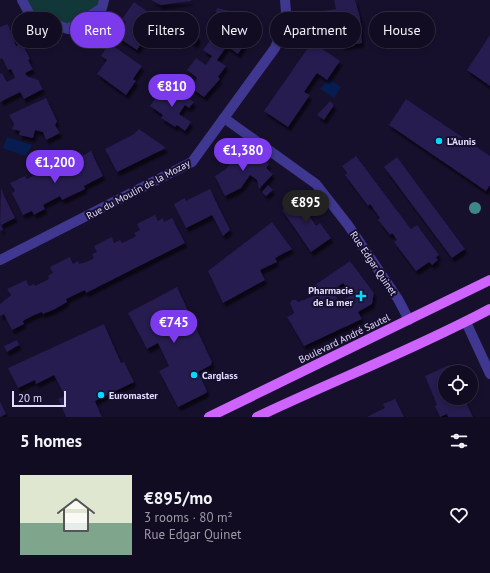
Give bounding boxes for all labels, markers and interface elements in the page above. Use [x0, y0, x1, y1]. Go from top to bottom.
chip: Buy [12, 12, 62, 48]
chip: Rent [70, 12, 125, 48]
chip: Filters [133, 12, 199, 48]
chip: New [207, 12, 262, 48]
chip: Apartment [270, 12, 361, 48]
chip: House [369, 12, 435, 48]
pin: €810 [148, 74, 196, 108]
text: €810 [157, 78, 187, 95]
place label: L'Aunis [447, 135, 476, 148]
marker: L'Aunis [434, 136, 444, 146]
pin: €1,380 [210, 138, 276, 172]
text: €1,380 [223, 142, 263, 159]
pin: €1,200 [22, 150, 88, 184]
text: €1,200 [35, 154, 75, 171]
street label: Rue du Moulin de la Mozay [84, 156, 193, 222]
pin: €895 [282, 190, 330, 224]
text: €895 [291, 194, 321, 211]
street label: Rue Edgar Quinet [347, 229, 400, 298]
place label: Pharmacie de la mer [308, 284, 353, 309]
marker: Pharmacie de la mer [356, 291, 366, 301]
pin: €745 [150, 310, 198, 344]
street label: Boulevard André Sautel [296, 311, 392, 366]
text: €745 [159, 314, 189, 331]
map controls [438, 365, 478, 405]
button: locate [438, 365, 478, 405]
place label: Carglass [202, 369, 238, 382]
marker: Carglass [189, 370, 199, 380]
scale bar [12, 389, 66, 408]
place label: Euromaster [109, 389, 158, 402]
marker: Euromaster [96, 390, 106, 400]
text: 20 m [18, 391, 42, 405]
text: 5 homes [20, 430, 82, 452]
icon: filters [448, 430, 470, 452]
text: €895/mo [144, 487, 212, 509]
icon: home [52, 491, 100, 539]
icon: heart [448, 504, 470, 526]
text: 3 rooms · 80 m² [144, 509, 233, 526]
text: Rue Edgar Quinet [144, 526, 241, 543]

